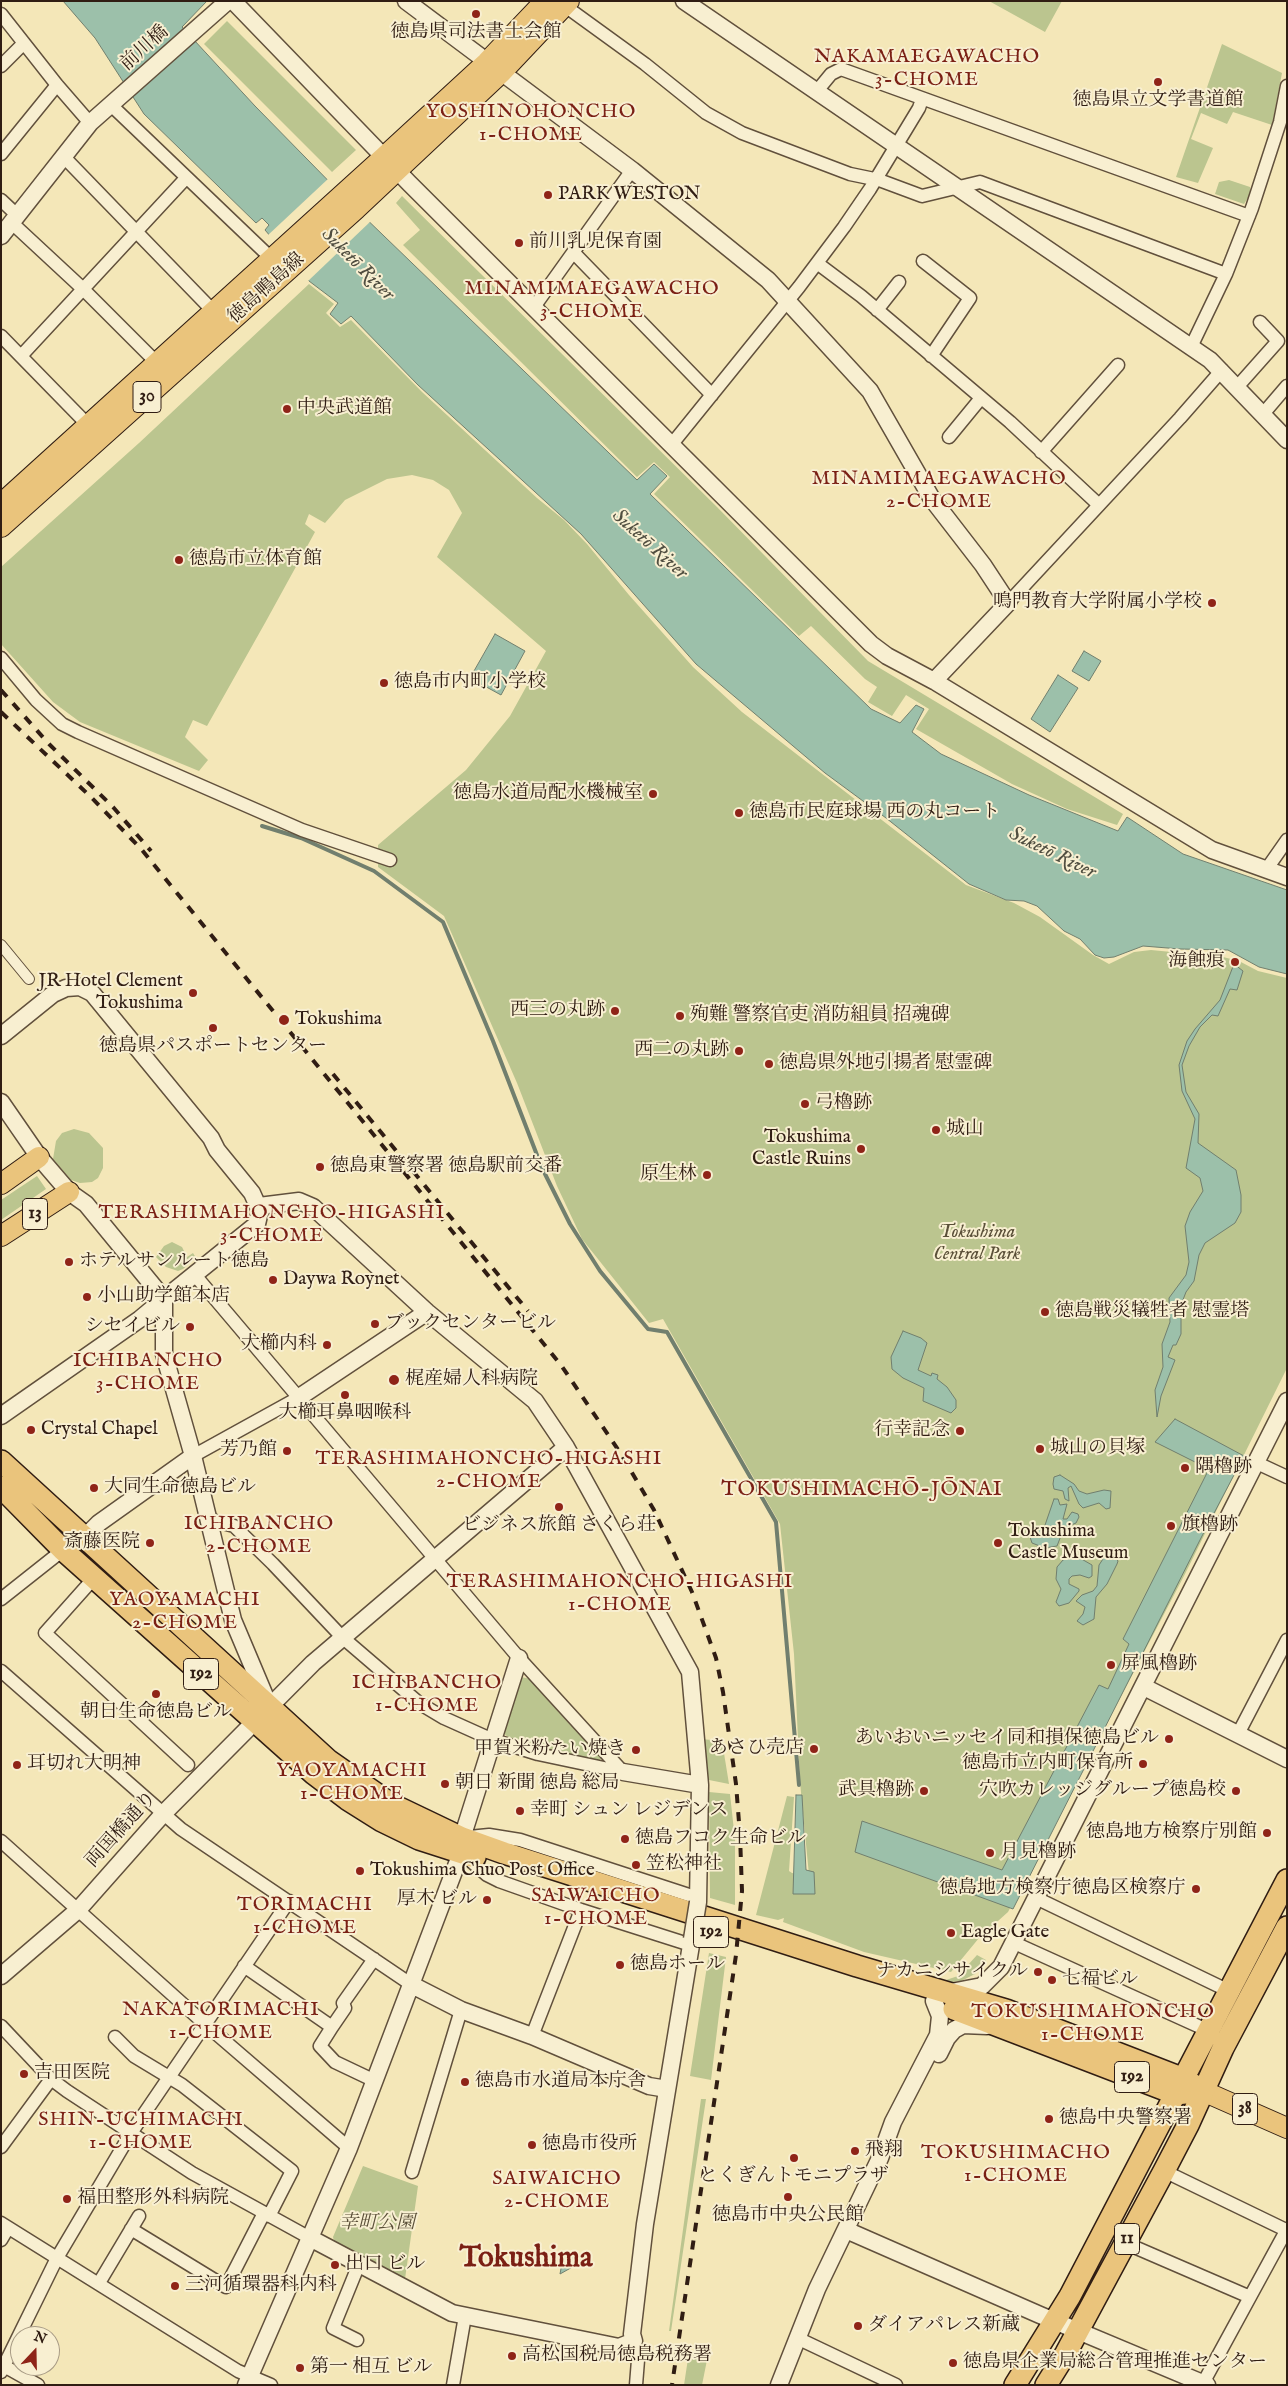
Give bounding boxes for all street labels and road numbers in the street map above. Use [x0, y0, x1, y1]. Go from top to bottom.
street label: 前川橋 [116, 21, 174, 77]
street label: 徳島鴨島線 [224, 249, 310, 329]
road number: 30 [133, 382, 161, 412]
road number: 13 [22, 1198, 48, 1230]
road number: 192 [184, 1658, 218, 1690]
street label: 両国橋通り [82, 1787, 162, 1873]
road number: 192 [694, 1916, 728, 1948]
road number: 192 [1114, 2062, 1150, 2092]
road number: 38 [1232, 2094, 1258, 2124]
road number: 11 [1114, 2224, 1140, 2254]

